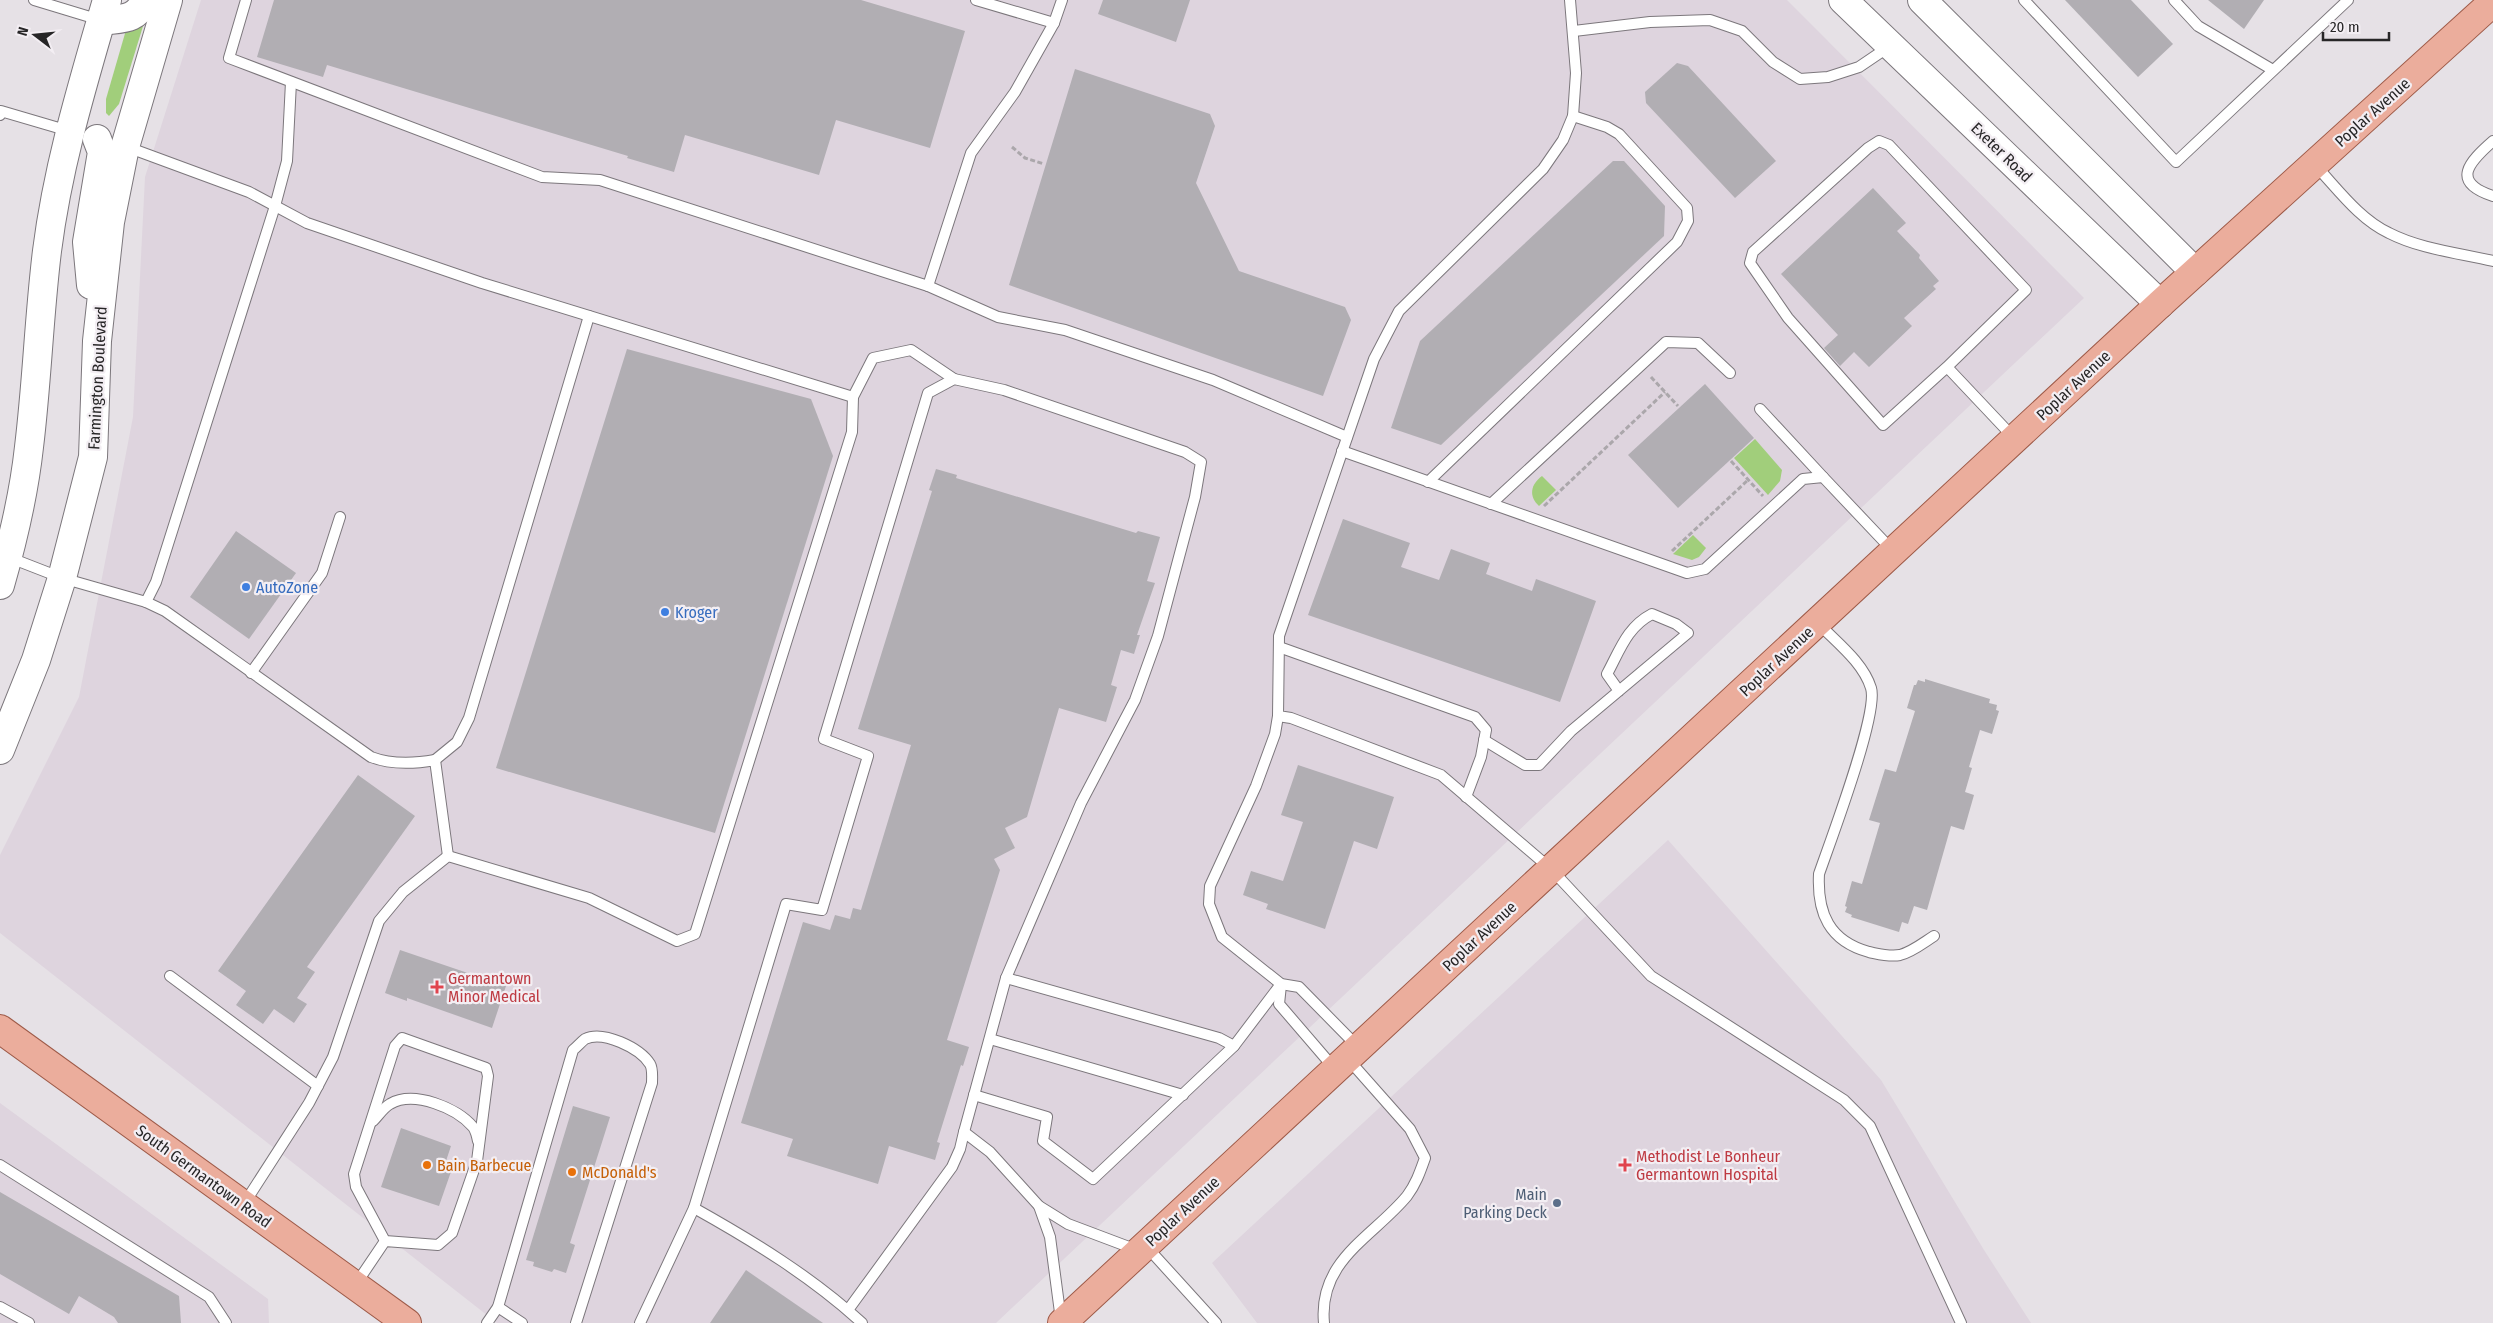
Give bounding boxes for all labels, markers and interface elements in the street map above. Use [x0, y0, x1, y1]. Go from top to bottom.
north arrow [10, 10, 60, 60]
scale bar [2323, 10, 2389, 42]
text: 20 m [2330, 18, 2360, 36]
text: N [14, 25, 32, 38]
street label: Poplar Avenue [2331, 74, 2414, 151]
street label: Exeter Road [1967, 119, 2036, 186]
street label: Farmington Boulevard [84, 306, 111, 450]
street label: Poplar Avenue [2032, 346, 2114, 424]
place label: AutoZone [256, 578, 318, 597]
marker: AutoZone [240, 581, 252, 593]
place label: Kroger [675, 603, 718, 622]
marker: Kroger [659, 606, 671, 618]
street label: Poplar Avenue [1735, 622, 1817, 700]
street label: Poplar Avenue [1438, 897, 1520, 975]
place label: Germantown Minor Medical [448, 969, 540, 1006]
marker: Germantown Minor Medical [430, 980, 444, 994]
street label: South Germantown Road [132, 1121, 275, 1232]
place label: Methodist Le Bonheur Germantown Hospital [1636, 1147, 1780, 1184]
place label: Bain Barbecue [437, 1156, 531, 1175]
marker: Methodist Le Bonheur Germantown Hospital [1618, 1158, 1632, 1172]
marker: Bain Barbecue [421, 1159, 433, 1171]
place label: McDonald's [582, 1163, 657, 1182]
marker: McDonald's [566, 1166, 578, 1178]
street label: Poplar Avenue [1141, 1172, 1223, 1250]
place label: Main Parking Deck [1463, 1185, 1548, 1222]
marker: Main Parking Deck [1551, 1197, 1563, 1209]

